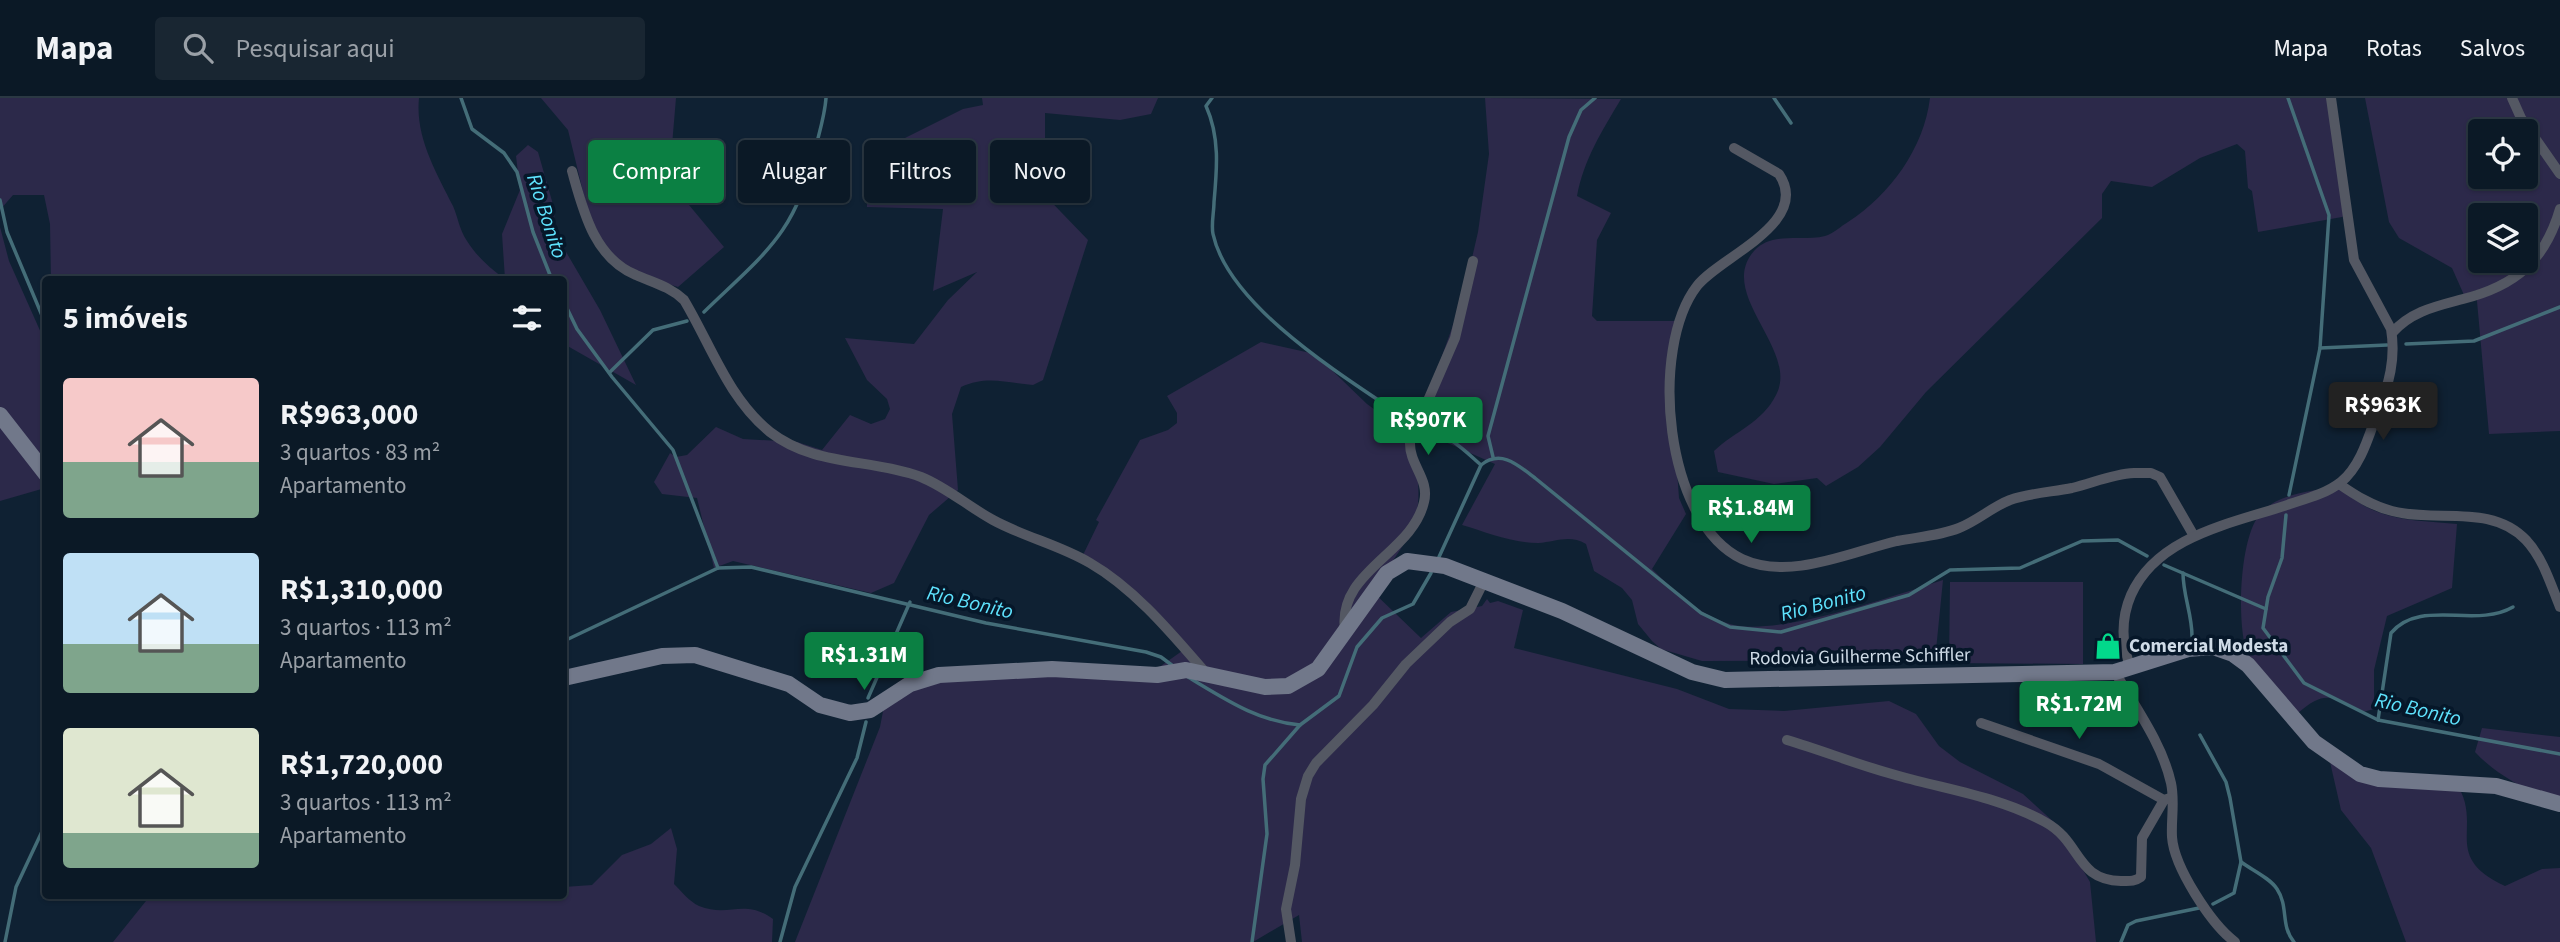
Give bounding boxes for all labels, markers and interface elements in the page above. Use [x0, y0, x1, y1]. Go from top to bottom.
search box [155, 17, 645, 80]
text: Mapa [35, 25, 113, 72]
icon: search [179, 29, 217, 67]
text: Pesquisar aqui [235, 30, 395, 67]
text: Mapa [2273, 31, 2328, 66]
text: Rotas [2366, 31, 2422, 66]
text: Salvos [2460, 31, 2525, 66]
map controls [2468, 119, 2538, 273]
button: locate [2468, 119, 2538, 189]
chip: Comprar [588, 140, 724, 203]
chip: Alugar [738, 140, 850, 203]
chip: Filtros [864, 140, 976, 203]
chip: Novo [990, 140, 1090, 203]
water label: Rio Bonito [519, 170, 575, 262]
button: layers [2468, 203, 2538, 273]
text: 5 imóveis [63, 297, 188, 340]
icon: filters [508, 299, 546, 337]
pin: R$963K [2326, 382, 2440, 442]
text: R$963K [2345, 388, 2421, 421]
text: R$963,000 [280, 393, 418, 436]
pin: R$907K [1371, 398, 1485, 457]
text: R$907K [1390, 403, 1466, 436]
icon: home [119, 406, 203, 490]
text: 3 quartos · 83 m² [280, 436, 440, 469]
text: Apartamento [280, 469, 406, 502]
pin: R$1.84M [1686, 486, 1816, 545]
text: R$1.84M [1707, 491, 1795, 524]
text: R$1,310,000 [280, 568, 443, 611]
water label: Rio Bonito [1777, 577, 1869, 629]
water label: Rio Bonito [924, 578, 1016, 626]
icon: home [119, 581, 203, 665]
text: 3 quartos · 113 m² [280, 611, 452, 644]
shop icon: Comercial Modesta [2093, 631, 2123, 661]
pin: R$1.31M [799, 632, 929, 692]
place label: Comercial Modesta [2129, 633, 2288, 660]
text: R$1.31M [820, 638, 908, 671]
street label: Rodovia Guilherme Schiffler [1749, 642, 1971, 672]
text: Apartamento [280, 644, 406, 677]
pin: R$1.72M [2014, 682, 2144, 741]
water label: Rio Bonito [2372, 685, 2464, 733]
text: R$1.72M [2035, 687, 2123, 720]
text: R$1,720,000 [280, 743, 443, 786]
icon: home [119, 756, 203, 840]
text: 3 quartos · 113 m² [280, 786, 452, 819]
text: Apartamento [280, 819, 406, 852]

